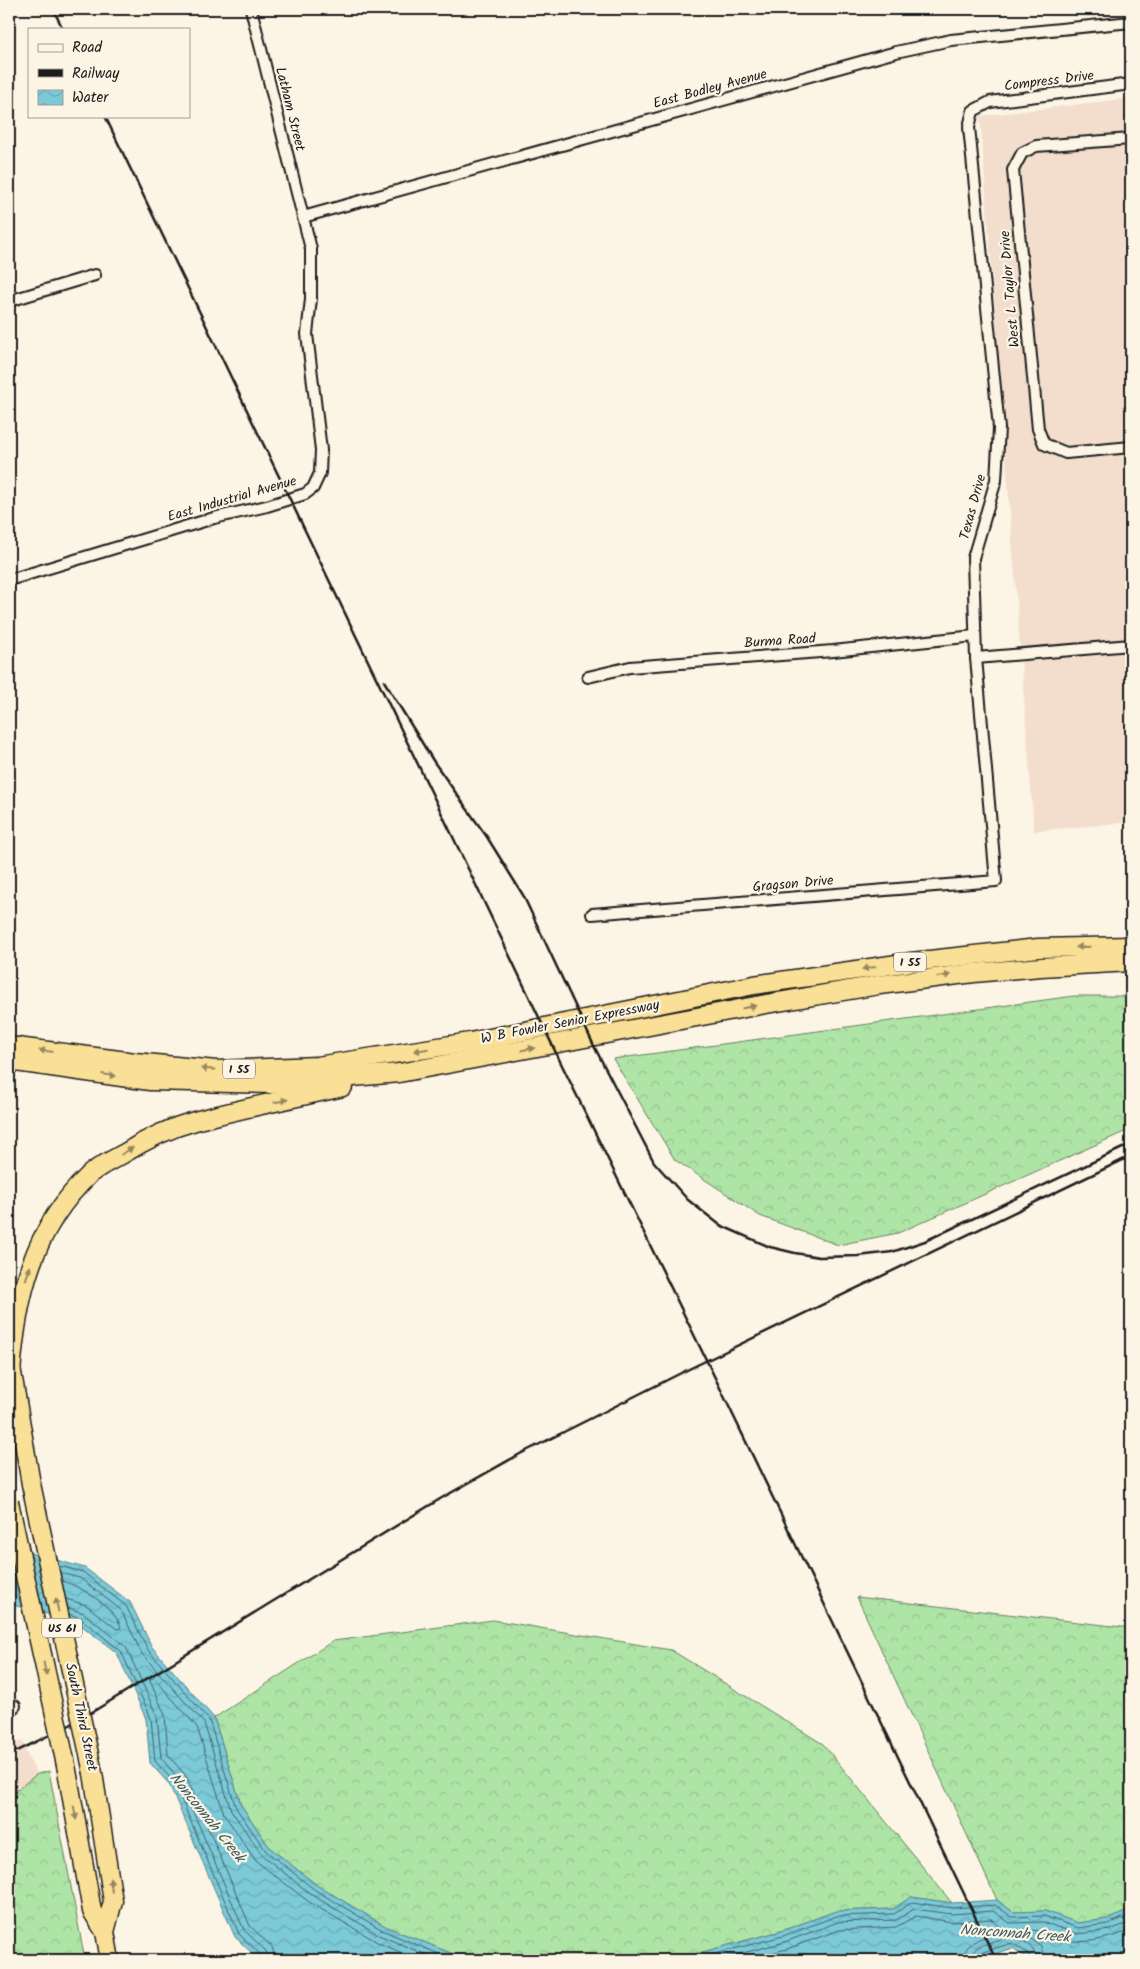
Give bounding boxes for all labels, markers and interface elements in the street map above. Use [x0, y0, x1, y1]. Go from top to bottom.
legend [28, 28, 190, 118]
text: Road [72, 36, 103, 60]
text: Railway [72, 62, 120, 86]
street label: East Bodley Avenue [651, 63, 770, 115]
street label: Compress Drive [1003, 64, 1096, 97]
street label: Latham Street [269, 65, 311, 154]
text: Water [72, 86, 109, 110]
street label: West L Taylor Drive [994, 229, 1026, 348]
street label: East Industrial Avenue [165, 470, 300, 528]
street label: Texas Drive [954, 471, 992, 542]
street label: Burma Road [743, 627, 818, 654]
street label: Gragson Drive [752, 869, 835, 898]
one-way arrow [1074, 944, 1090, 952]
road number: I 55 [894, 952, 926, 972]
one-way arrow [860, 964, 876, 972]
one-way arrow [936, 972, 952, 980]
street label: W B Fowler Senior Expressway [479, 994, 662, 1050]
one-way arrow [741, 1002, 757, 1010]
one-way arrow [521, 1045, 537, 1053]
one-way arrow [413, 1046, 429, 1054]
one-way arrow [38, 1047, 54, 1055]
road number: I 55 [223, 1060, 255, 1078]
one-way arrow [199, 1065, 215, 1073]
one-way arrow [101, 1071, 117, 1079]
one-way arrow [274, 1097, 289, 1105]
one-way arrow [121, 1146, 134, 1155]
one-way arrow [24, 1266, 32, 1281]
one-way arrow [53, 1598, 61, 1613]
road number: US 61 [42, 1619, 82, 1638]
street label: South Third Street [59, 1661, 103, 1774]
one-way arrow [41, 1662, 49, 1677]
water label: Nonconnah Creek [163, 1768, 252, 1870]
one-way arrow [71, 1806, 79, 1822]
one-way arrow [107, 1877, 115, 1893]
water label: Nonconnah Creek [959, 1918, 1073, 1950]

